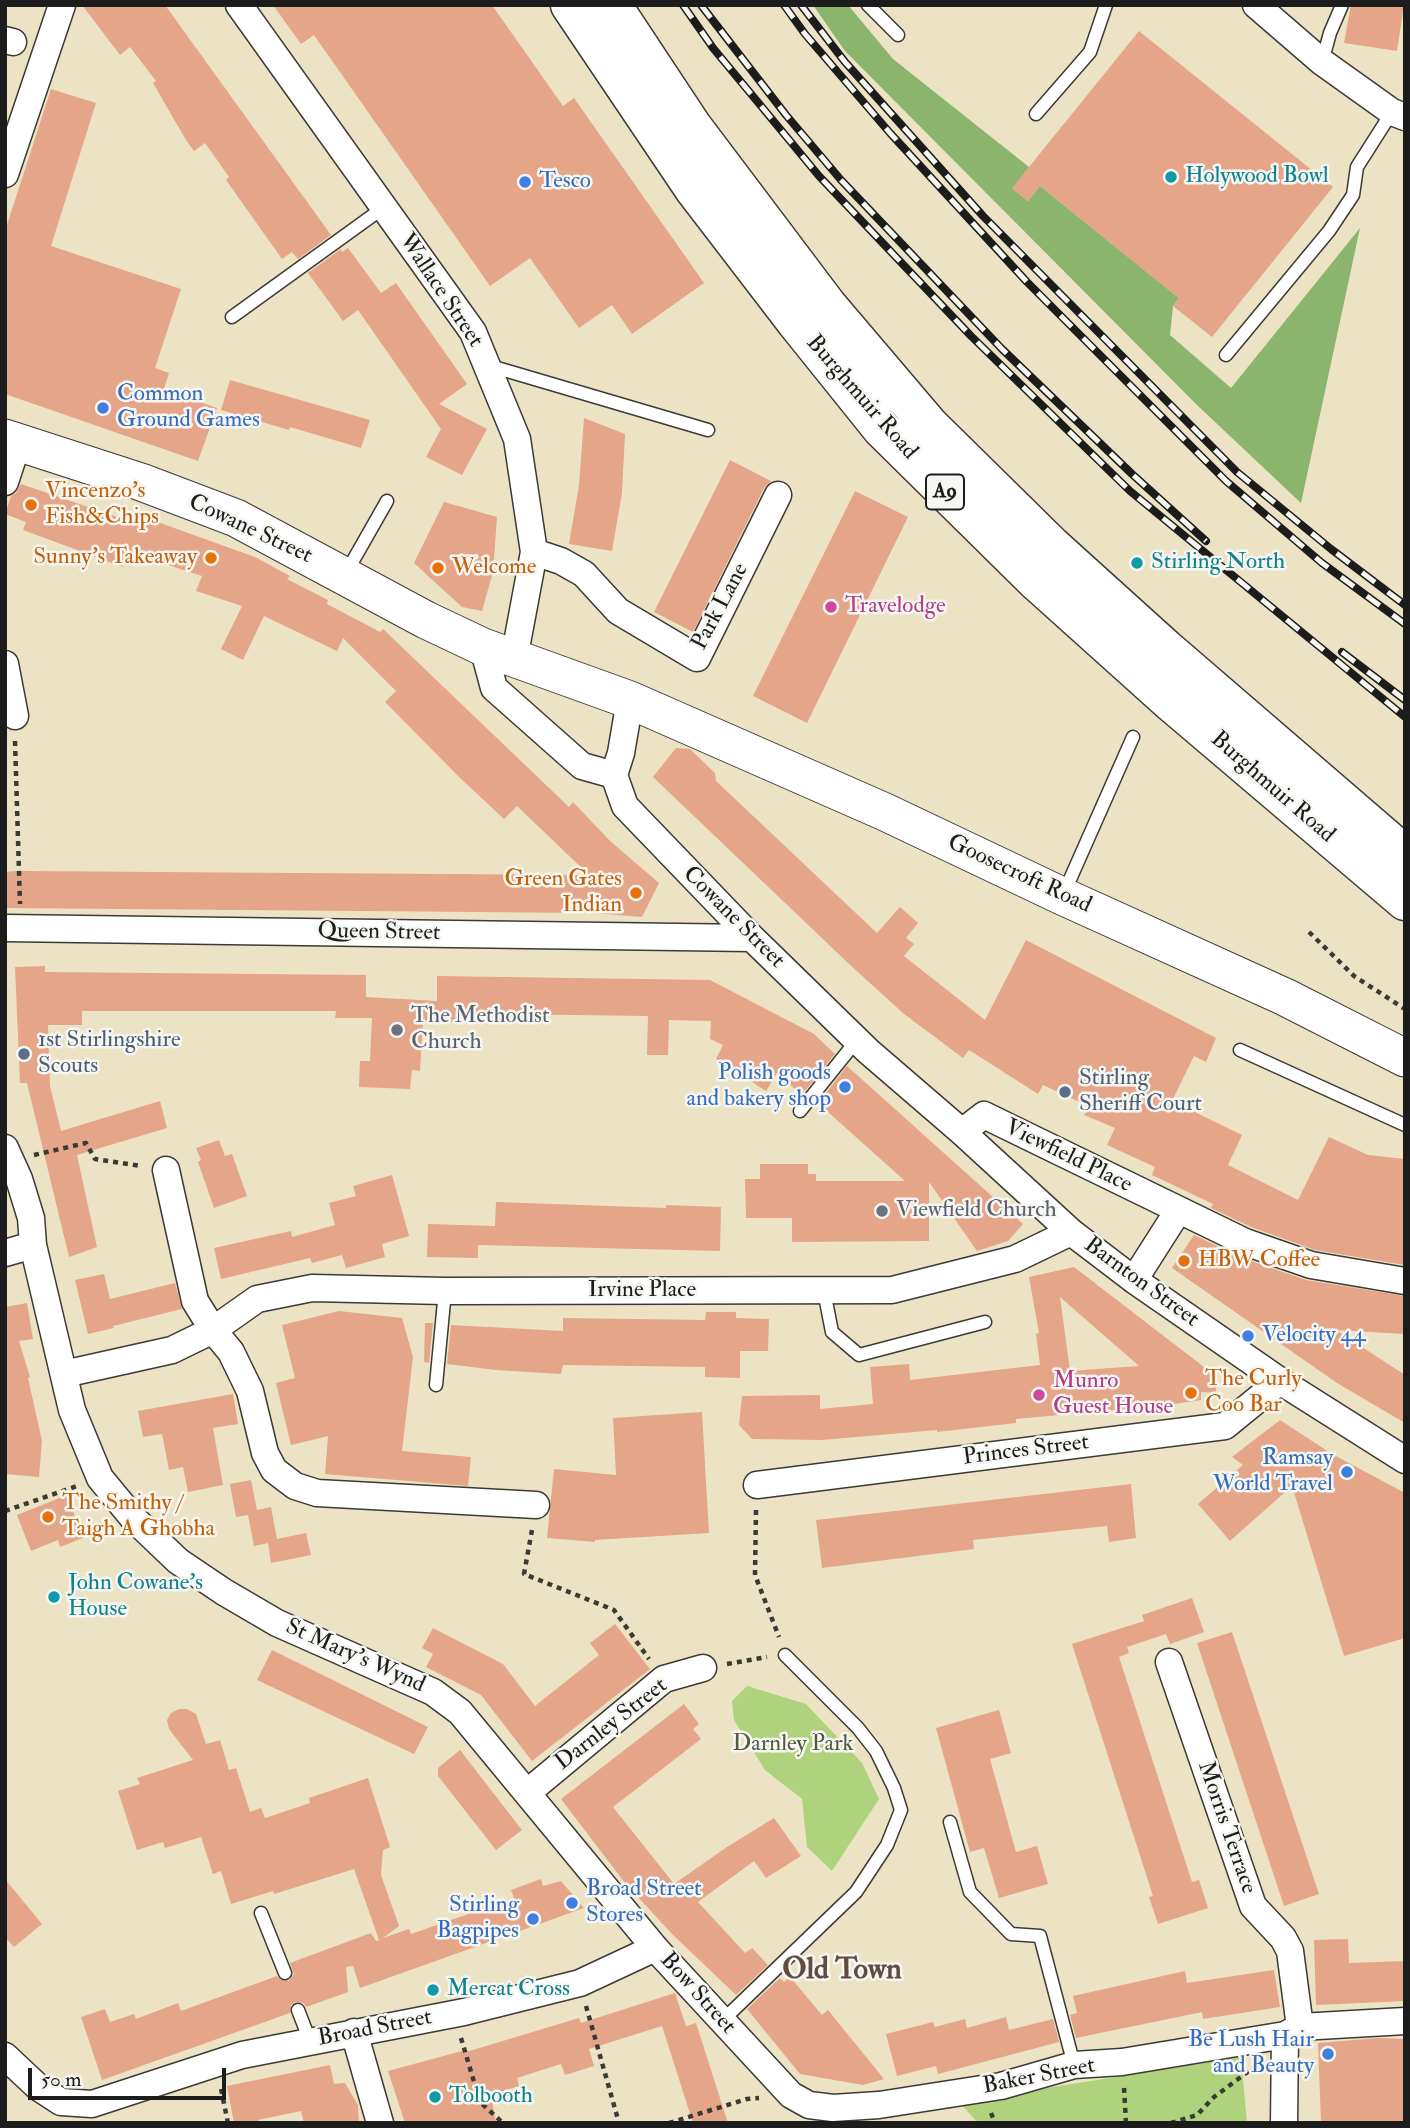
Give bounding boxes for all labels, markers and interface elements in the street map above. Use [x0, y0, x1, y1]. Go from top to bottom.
place label: Holywood Bowl [1185, 163, 1329, 191]
place label: Tesco [539, 168, 591, 196]
marker: Holywood Bowl [1163, 169, 1179, 185]
marker: Tesco [517, 174, 533, 190]
street label: Wallace Street [392, 229, 488, 353]
street label: Burghmuir Road [799, 330, 923, 466]
place label: Common Ground Games [117, 381, 260, 435]
marker: Common Ground Games [95, 400, 111, 416]
road number: A9 [926, 475, 964, 510]
place label: Vincenzo's Fish&Chips [45, 478, 159, 532]
street label: Cowane Street [184, 489, 316, 571]
marker: Vincenzo's Fish&Chips [23, 497, 39, 513]
place label: Sunny's Takeaway [33, 544, 197, 572]
place label: Stirling North [1151, 549, 1285, 577]
marker: Sunny's Takeaway [203, 550, 219, 566]
place label: Welcome [452, 554, 536, 582]
marker: Stirling North [1129, 555, 1145, 571]
street label: Park Lane [687, 559, 755, 655]
marker: Welcome [430, 560, 446, 576]
place label: Travelodge [845, 593, 946, 621]
marker: Travelodge [823, 599, 839, 615]
street label: Burghmuir Road [1204, 726, 1340, 850]
street label: Goosecroft Road [943, 830, 1095, 920]
street label: Cowane Street [676, 861, 790, 975]
place label: Green Gates Indian [505, 866, 622, 920]
marker: Green Gates Indian [628, 885, 644, 901]
street label: Queen Street [317, 918, 441, 948]
place label: The Methodist Church [411, 1003, 549, 1057]
marker: The Methodist Church [389, 1022, 405, 1038]
place label: 1st Stirlingshire Scouts [38, 1027, 181, 1081]
marker: 1st Stirlingshire Scouts [16, 1046, 32, 1062]
place label: Polish goods and bakery shop [686, 1060, 831, 1114]
place label: Stirling Sheriff Court [1079, 1065, 1202, 1119]
marker: Polish goods and bakery shop [837, 1079, 853, 1095]
marker: Stirling Sheriff Court [1057, 1084, 1073, 1100]
street label: Viewfield Place [1000, 1114, 1136, 1200]
place label: Viewfield Church [896, 1197, 1057, 1225]
marker: Viewfield Church [874, 1203, 890, 1219]
street label: Barnton Street [1078, 1232, 1204, 1334]
place label: HBW Coffee [1198, 1247, 1320, 1275]
marker: HBW Coffee [1176, 1253, 1192, 1269]
street label: Irvine Place [588, 1277, 696, 1305]
place label: Velocity 44 [1262, 1322, 1365, 1350]
marker: Velocity 44 [1240, 1328, 1256, 1344]
place label: The Curly Coo Bar [1205, 1366, 1302, 1420]
place label: Munro Guest House [1053, 1368, 1173, 1422]
marker: The Curly Coo Bar [1183, 1385, 1199, 1401]
marker: Munro Guest House [1031, 1387, 1047, 1403]
street label: Princes Street [961, 1430, 1091, 1472]
place label: Ramsay World Travel [1213, 1445, 1333, 1499]
marker: Ramsay World Travel [1339, 1464, 1355, 1480]
place label: The Smithy / Taigh A Ghobha [62, 1490, 215, 1544]
marker: The Smithy / Taigh A Ghobha [40, 1509, 56, 1525]
place label: John Cowane's House [68, 1570, 203, 1624]
marker: John Cowane's House [46, 1589, 62, 1605]
street label: St Mary's Wynd [281, 1614, 429, 1700]
street label: Darnley Street [551, 1673, 673, 1777]
park label: Darnley Park [733, 1731, 853, 1759]
street label: Morris Terrace [1190, 1758, 1262, 1898]
place label: Broad Street Stores [586, 1876, 702, 1930]
place label: Stirling Bagpipes [436, 1892, 519, 1946]
marker: Broad Street Stores [564, 1895, 580, 1911]
marker: Stirling Bagpipes [525, 1911, 541, 1927]
street label: Bow Street [653, 1947, 741, 2041]
district label: Old Town [782, 1954, 902, 1990]
place label: Mercat Cross [447, 1976, 570, 2004]
marker: Mercat Cross [425, 1982, 441, 1998]
street label: Broad Street [316, 2004, 434, 2054]
place label: Be Lush Hair and Beauty [1188, 2027, 1314, 2081]
marker: Be Lush Hair and Beauty [1320, 2046, 1336, 2062]
street label: Baker Street [981, 2053, 1097, 2101]
scale bar [32, 2054, 229, 2098]
text: 50 m [41, 2066, 82, 2093]
place label: Tolbooth [449, 2083, 533, 2111]
marker: Tolbooth [427, 2089, 443, 2105]

